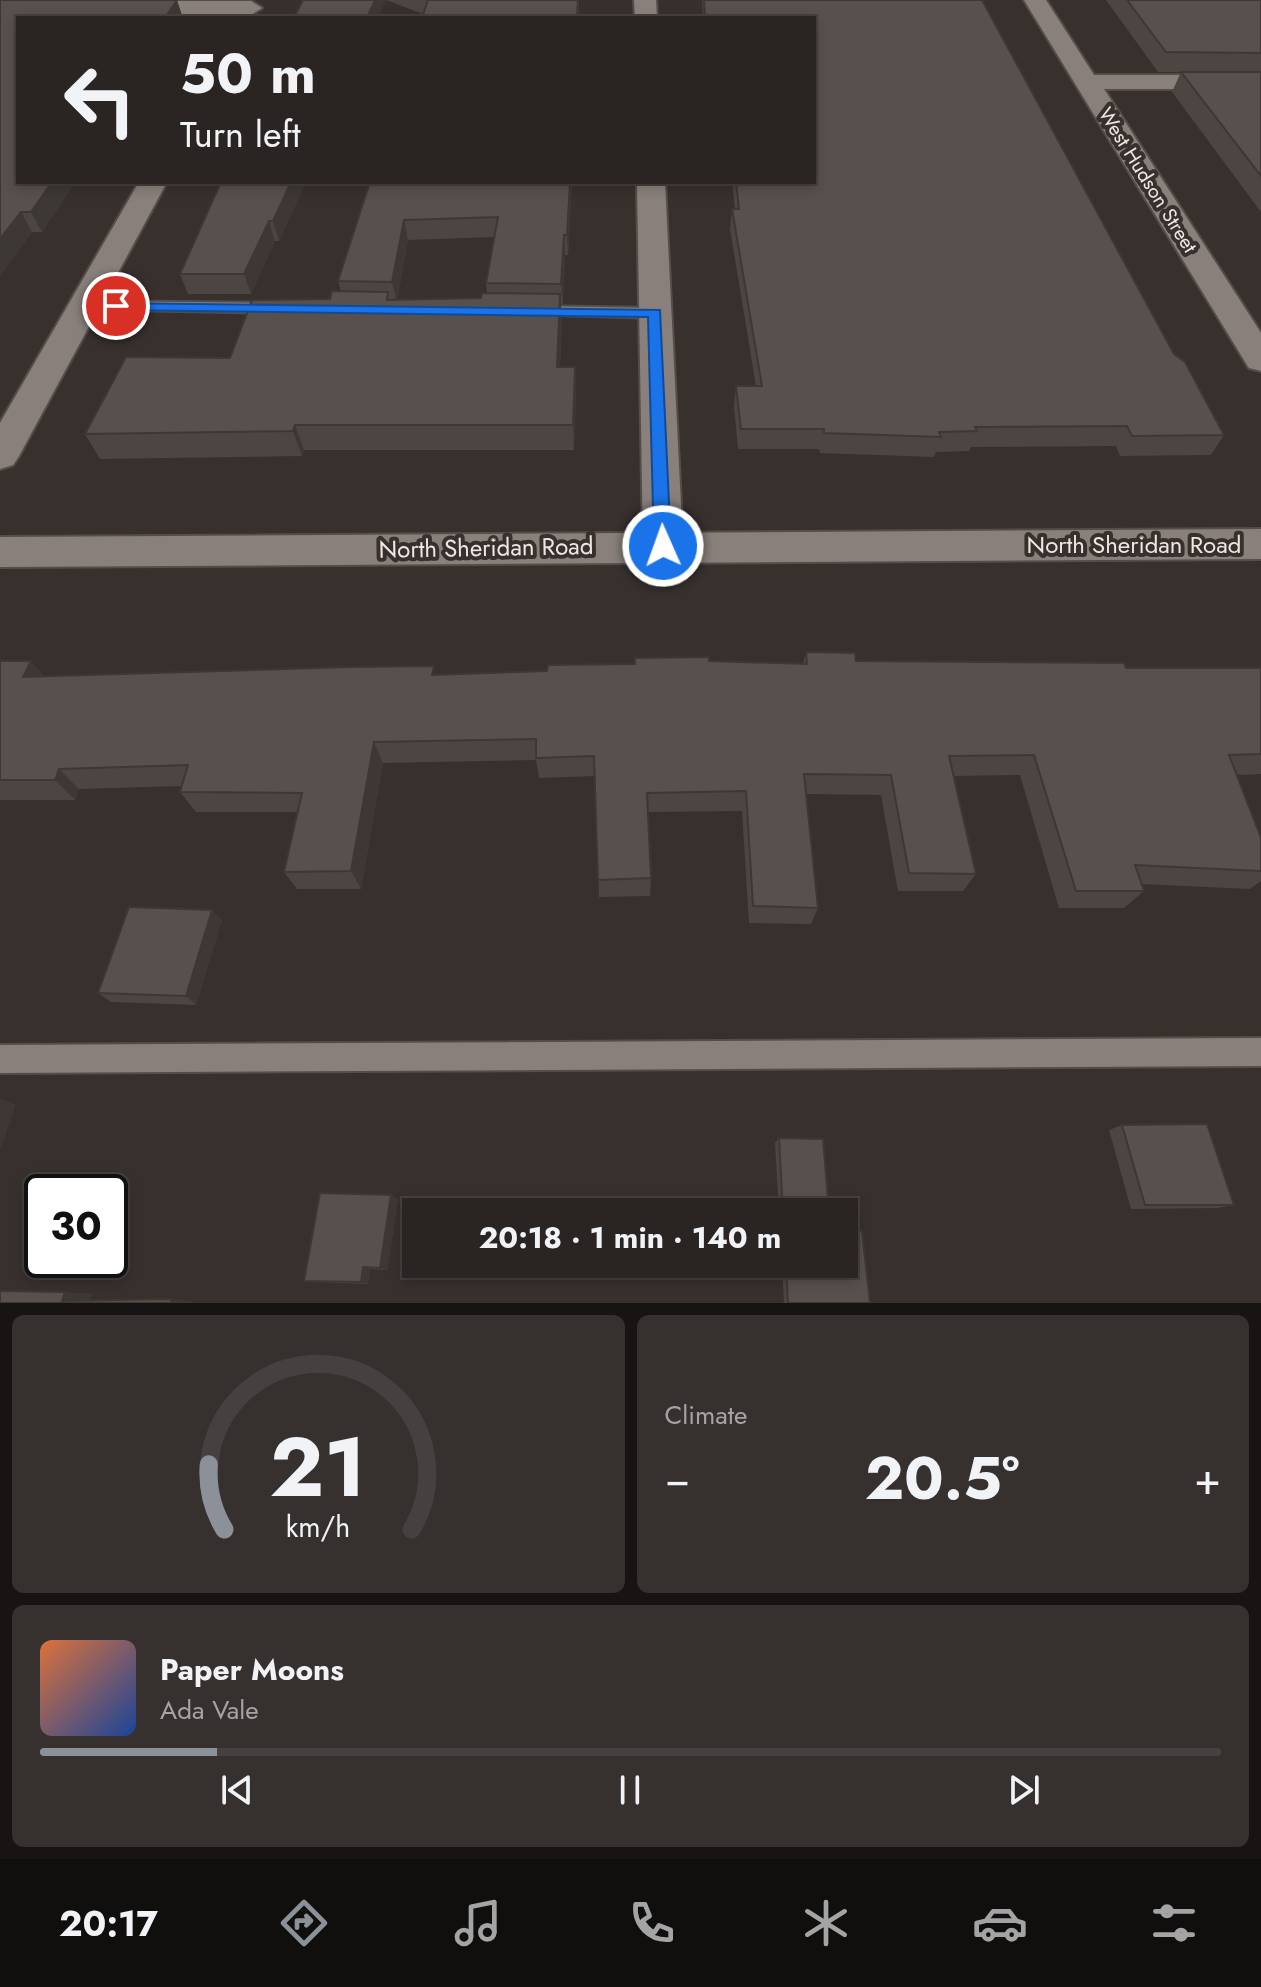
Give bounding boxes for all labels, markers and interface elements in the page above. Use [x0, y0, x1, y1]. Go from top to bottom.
text: 50 m [180, 33, 316, 114]
icon: left [48, 48, 152, 152]
street label: West Hudson Street [1091, 102, 1204, 259]
text: Turn left [180, 108, 301, 160]
pin [82, 272, 150, 340]
icon: arrive [94, 284, 138, 328]
position arrow [621, 504, 705, 588]
street label: North Sheridan Road [1027, 527, 1241, 562]
street label: North Sheridan Road [378, 528, 594, 567]
speed limit sign: 30 [24, 1174, 128, 1278]
text: 20:18 · 1 min · 140 m [479, 1216, 781, 1259]
text: Climate [665, 1396, 747, 1434]
text: 21 [270, 1407, 367, 1527]
text: 20.5° [865, 1435, 1020, 1522]
text: − [665, 1447, 690, 1511]
text: + [1194, 1447, 1221, 1511]
text: km/h [286, 1506, 351, 1548]
text: Paper Moons [160, 1648, 344, 1691]
text: Ada Vale [160, 1691, 259, 1729]
icon: previous [215, 1768, 259, 1812]
icon: pause [608, 1768, 652, 1812]
icon: next [1002, 1768, 1046, 1812]
icon: directions [276, 1895, 332, 1951]
icon: music [450, 1895, 506, 1951]
icon: phone [624, 1895, 680, 1951]
icon: climate [798, 1895, 854, 1951]
icon: car [972, 1895, 1028, 1951]
icon: filters [1146, 1895, 1202, 1951]
text: 20:17 [59, 1897, 158, 1949]

